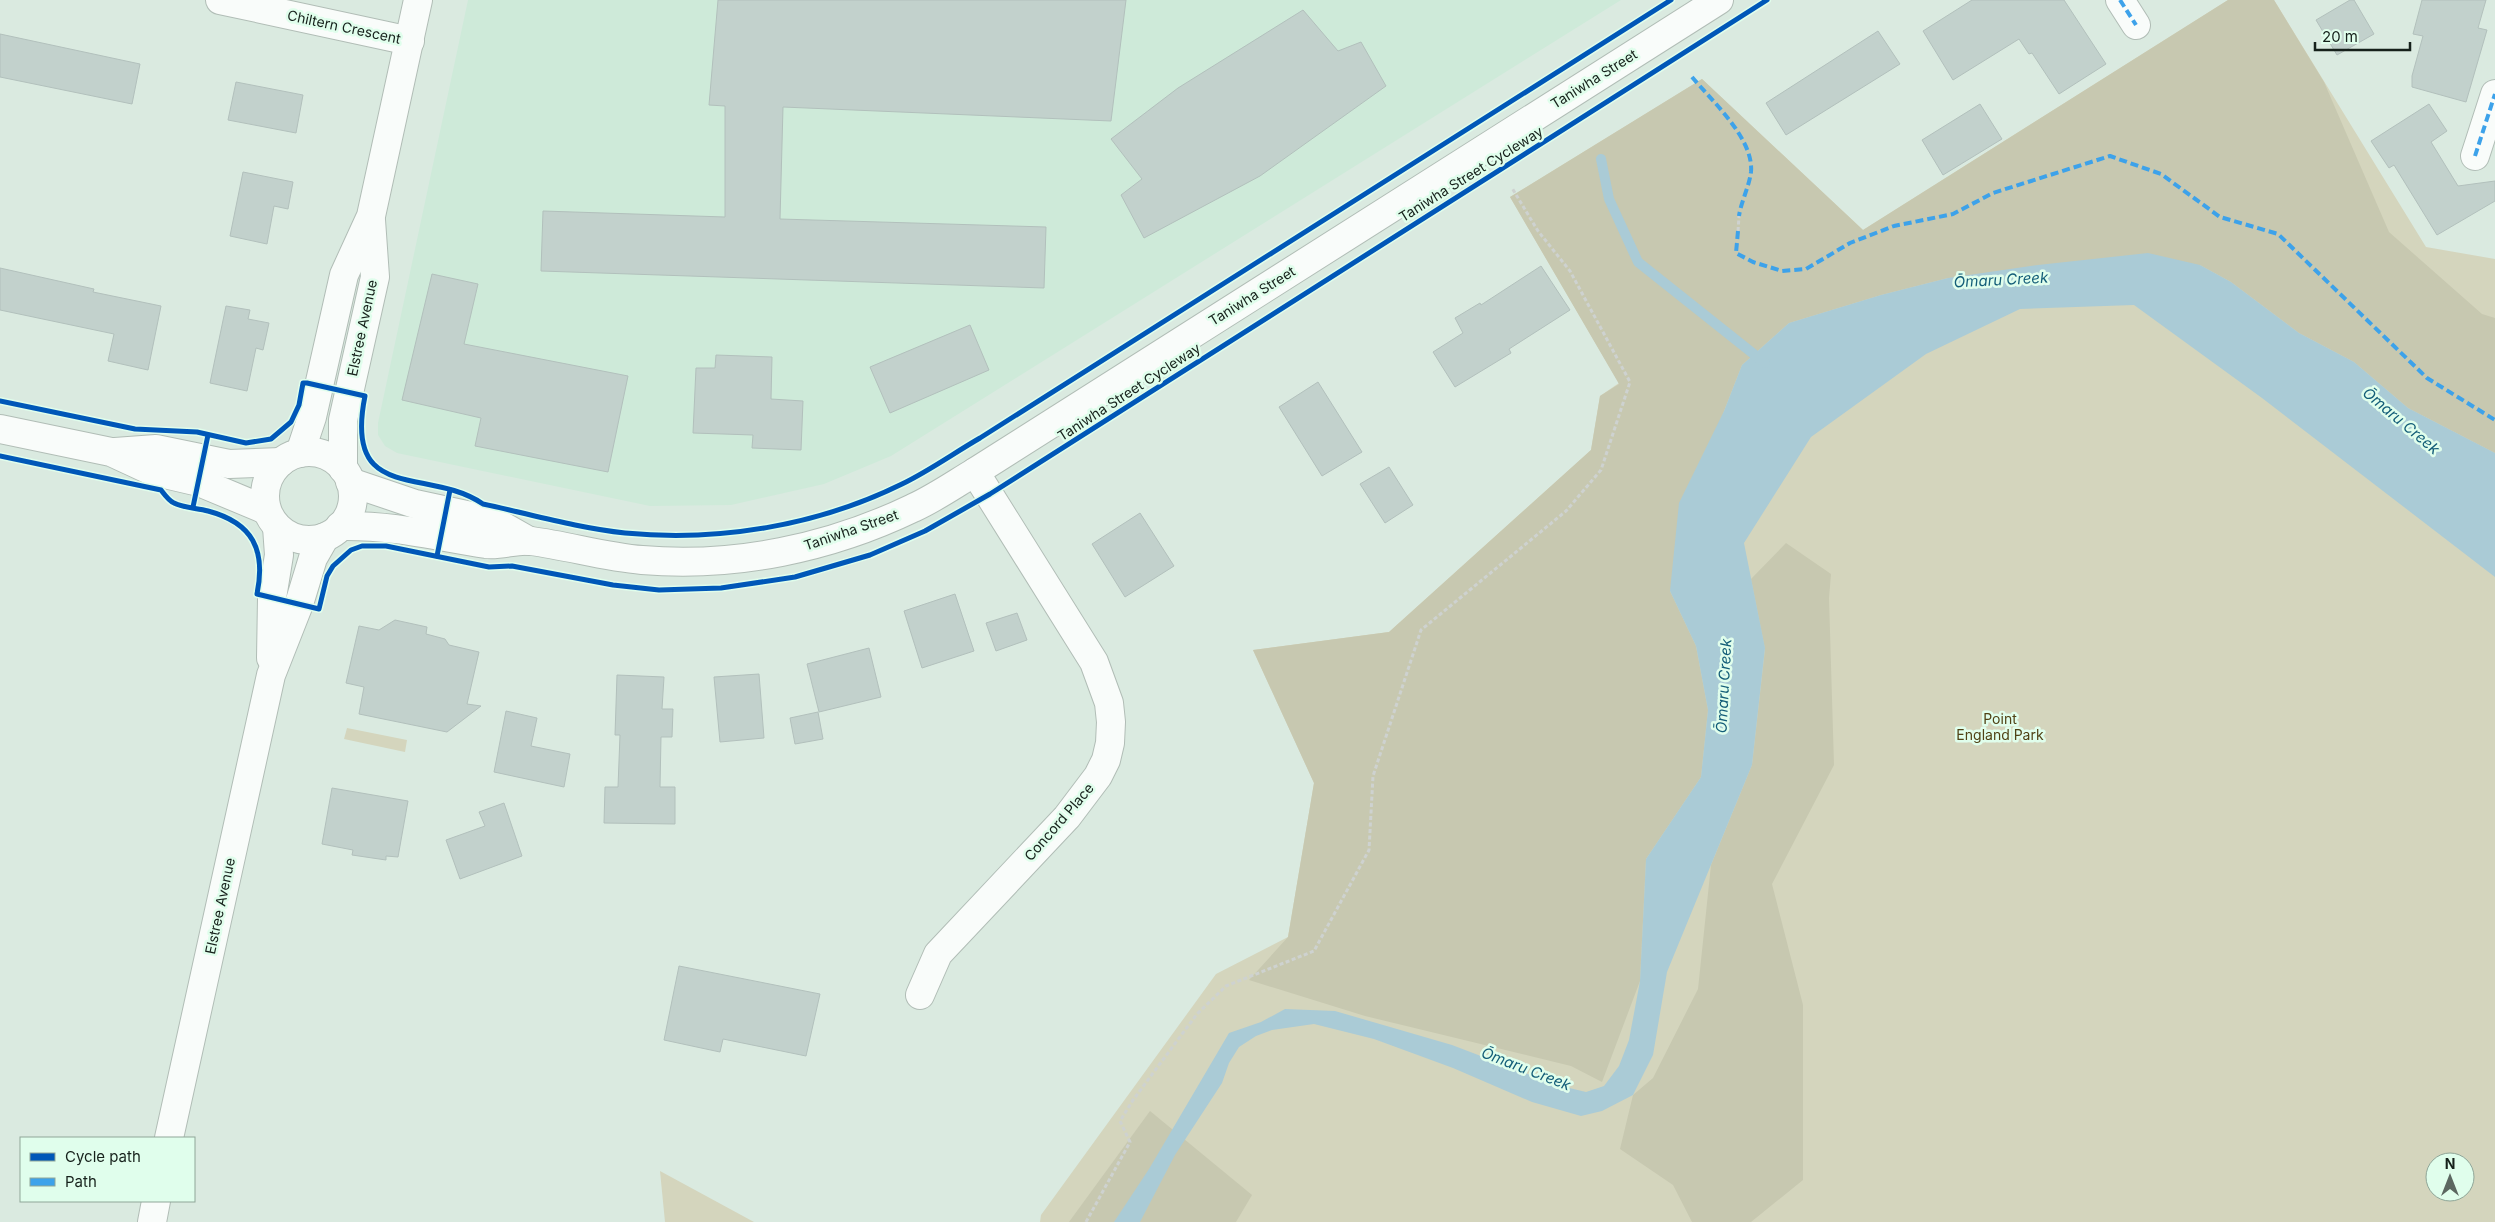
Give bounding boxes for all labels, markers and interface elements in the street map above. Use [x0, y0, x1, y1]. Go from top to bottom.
street label: Chiltern Crescent [286, 6, 403, 47]
scale bar [2315, 20, 2410, 52]
text: 20 m [2322, 27, 2358, 46]
street label: Taniwha Street [1547, 45, 1640, 112]
street label: Taniwha Street Cycleway [1396, 122, 1546, 225]
street label: Taniwha Street [1205, 262, 1298, 329]
water label: Ōmaru Creek [1953, 268, 2049, 291]
street label: Elstree Avenue [343, 278, 380, 378]
street label: Taniwha Street Cycleway [1054, 339, 1203, 444]
water label: Ōmaru Creek [2359, 383, 2444, 459]
street label: Taniwha Street [801, 505, 901, 554]
water label: Ōmaru Creek [1712, 638, 1735, 734]
park label: Point England Park [1956, 710, 2044, 743]
street label: Concord Place [1020, 779, 1097, 864]
street label: Elstree Avenue [201, 856, 238, 956]
water label: Ōmaru Creek [1479, 1043, 1574, 1095]
legend [20, 1137, 195, 1202]
text: Cycle path [65, 1147, 141, 1166]
north arrow [2425, 1152, 2475, 1202]
text: N [2445, 1155, 2455, 1172]
text: Path [65, 1172, 97, 1191]

